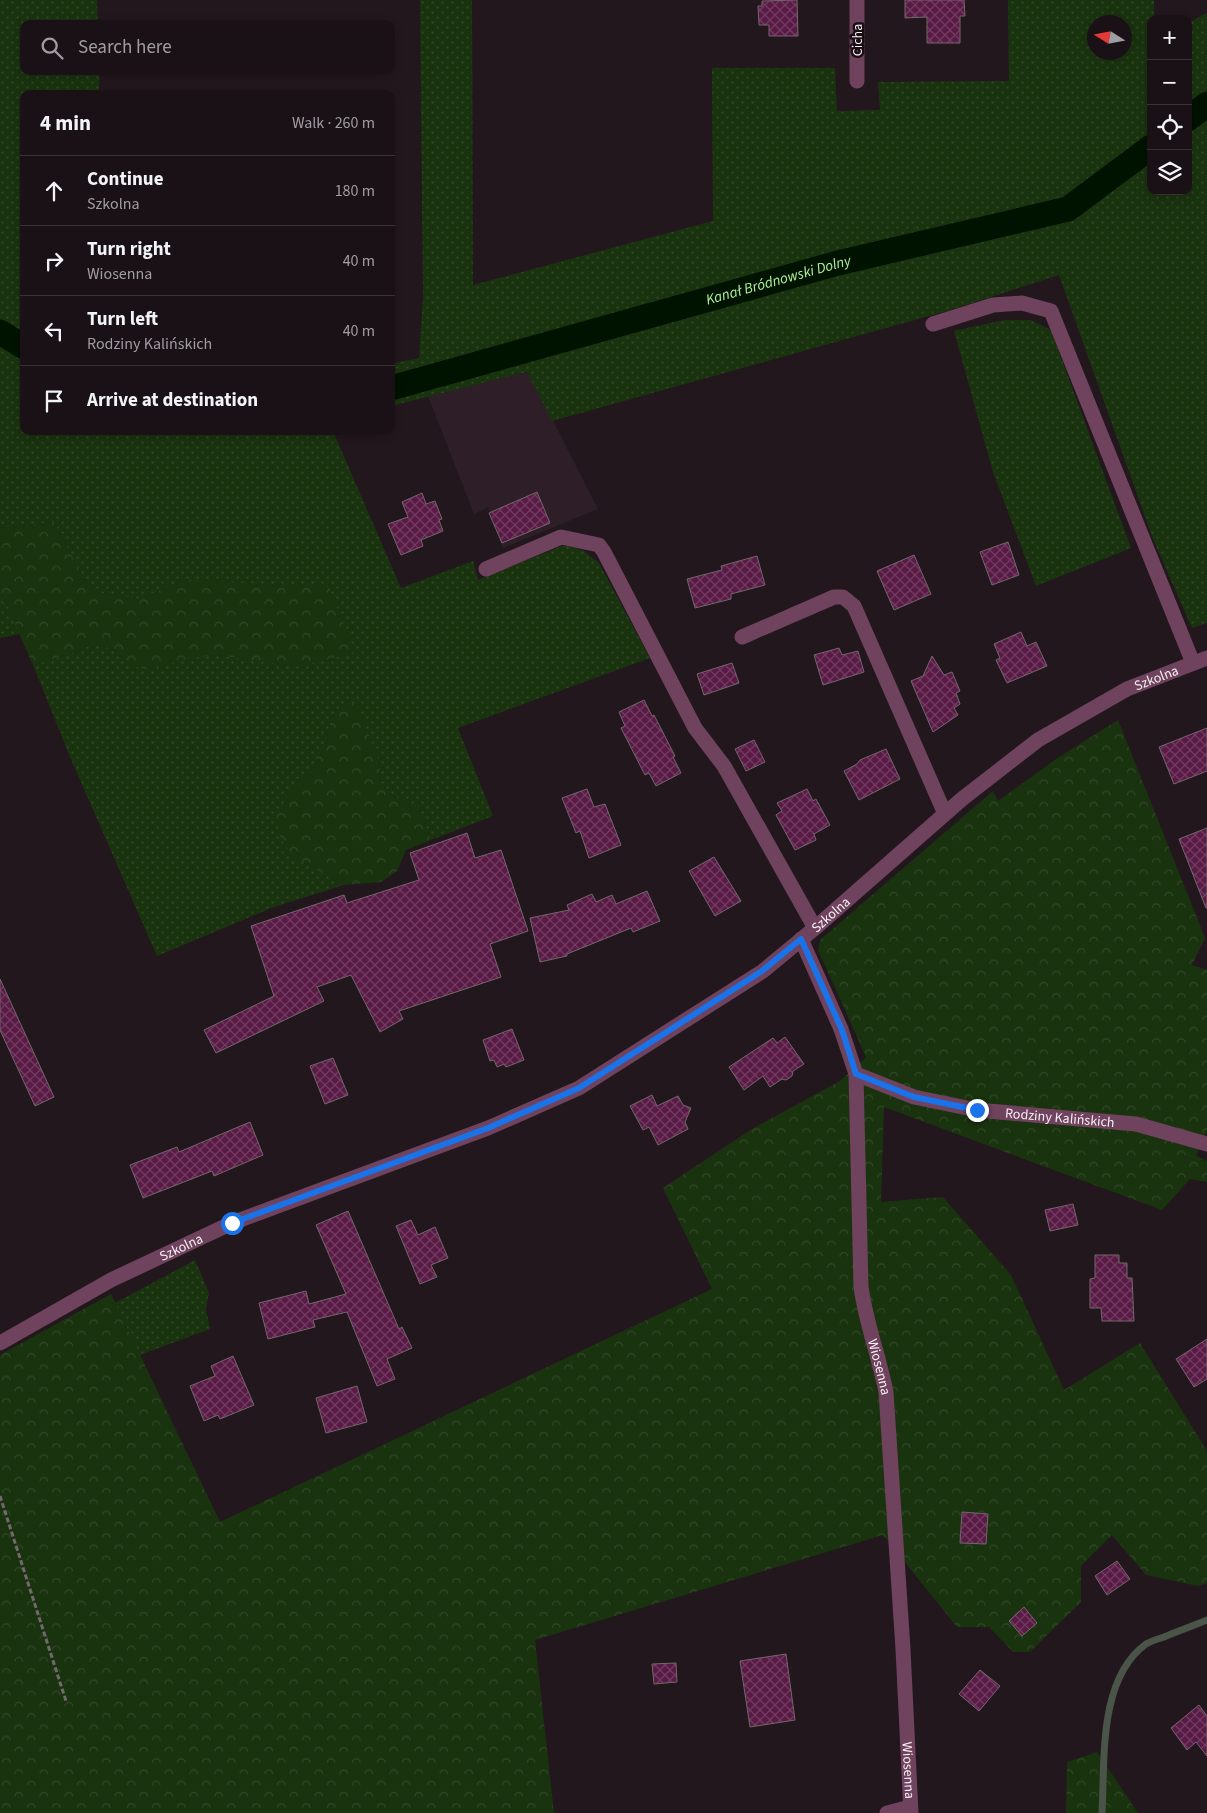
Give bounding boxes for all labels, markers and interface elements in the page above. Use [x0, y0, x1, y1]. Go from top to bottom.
north arrow [1087, 15, 1132, 60]
map controls [1147, 15, 1192, 195]
button: + [1147, 15, 1192, 60]
search box [20, 20, 395, 75]
street label: Cicha [848, 24, 868, 56]
icon: search [38, 34, 66, 62]
text: Search here [78, 34, 172, 61]
button: − [1147, 60, 1192, 105]
button: locate [1147, 105, 1192, 150]
text: 4 min [40, 108, 91, 138]
text: Walk · 260 m [292, 112, 375, 134]
button: layers [1147, 150, 1192, 195]
text: Continue [87, 166, 164, 193]
icon: ahead [40, 177, 68, 205]
text: 180 m [335, 180, 375, 202]
text: Szkolna [87, 193, 140, 215]
text: Turn right [87, 236, 171, 263]
icon: right [40, 247, 68, 275]
text: 40 m [343, 250, 375, 272]
water label: Kanał Bródnowski Dolny [703, 250, 854, 310]
text: Wiosenna [87, 263, 152, 285]
text: Turn left [87, 306, 158, 333]
icon: left [40, 317, 68, 345]
text: 40 m [343, 320, 375, 342]
text: Rodziny Kalińskich [87, 333, 212, 355]
icon: arrive [40, 387, 68, 415]
text: Arrive at destination [87, 387, 258, 414]
street label: Szkolna [1131, 661, 1182, 696]
street label: Szkolna [807, 892, 855, 938]
route end [966, 1099, 989, 1122]
street label: Rodziny Kalińskich [1004, 1104, 1115, 1133]
route start [221, 1212, 244, 1235]
street label: Szkolna [156, 1229, 206, 1267]
street label: Wiosenna [862, 1337, 895, 1397]
street label: Wiosenna [897, 1741, 919, 1799]

